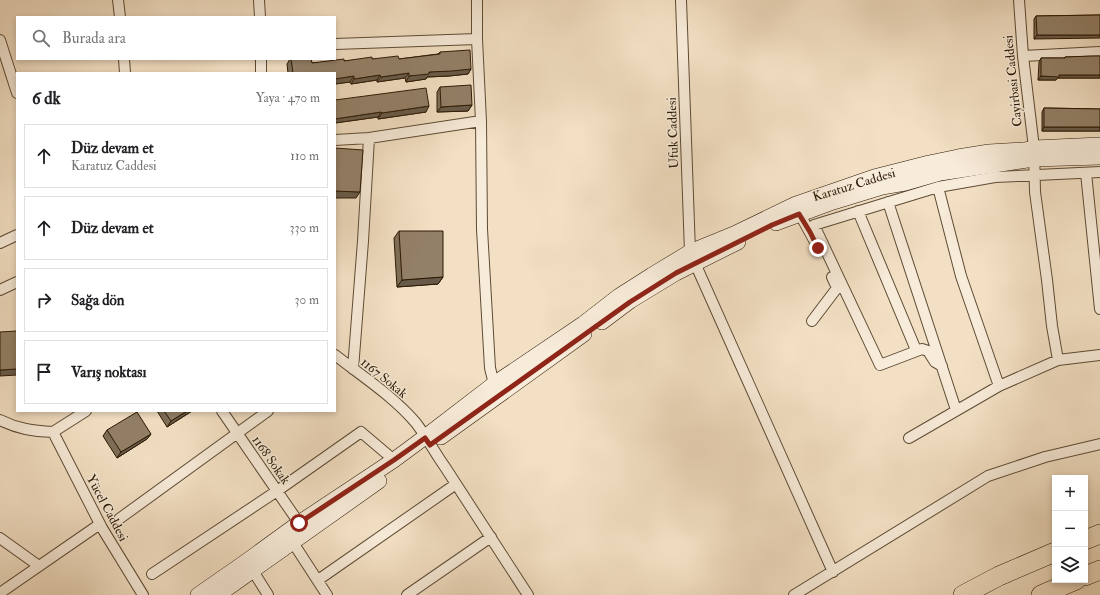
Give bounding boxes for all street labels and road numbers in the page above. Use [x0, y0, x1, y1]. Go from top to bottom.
street label: Cayirbasi Caddesi [1000, 34, 1027, 128]
street label: Ufuk Caddesi [664, 96, 682, 169]
street label: Karatuz Caddesi [811, 165, 898, 205]
street label: 1167 Sokak [357, 354, 411, 402]
street label: 1168 Sokak [248, 433, 294, 488]
street label: Yücel Caddesi [83, 472, 132, 545]

